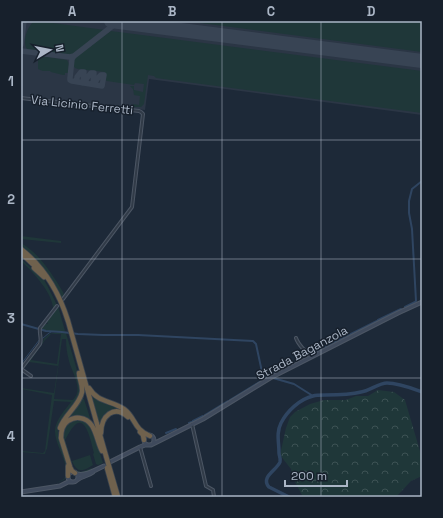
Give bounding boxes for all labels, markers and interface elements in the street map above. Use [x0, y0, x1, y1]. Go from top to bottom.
text: A [68, 3, 77, 20]
text: B [168, 3, 177, 20]
text: C [267, 3, 275, 20]
text: D [367, 3, 376, 20]
north arrow [30, 30, 70, 70]
text: N [52, 43, 67, 53]
text: 1 [8, 73, 14, 90]
street label: Via Licinio Ferretti [30, 92, 134, 118]
text: 2 [7, 191, 15, 208]
text: 3 [7, 310, 15, 327]
street label: Strada Baganzola [253, 322, 351, 384]
text: 4 [7, 428, 15, 445]
scale bar [285, 462, 347, 488]
text: 200 m [291, 468, 327, 484]

